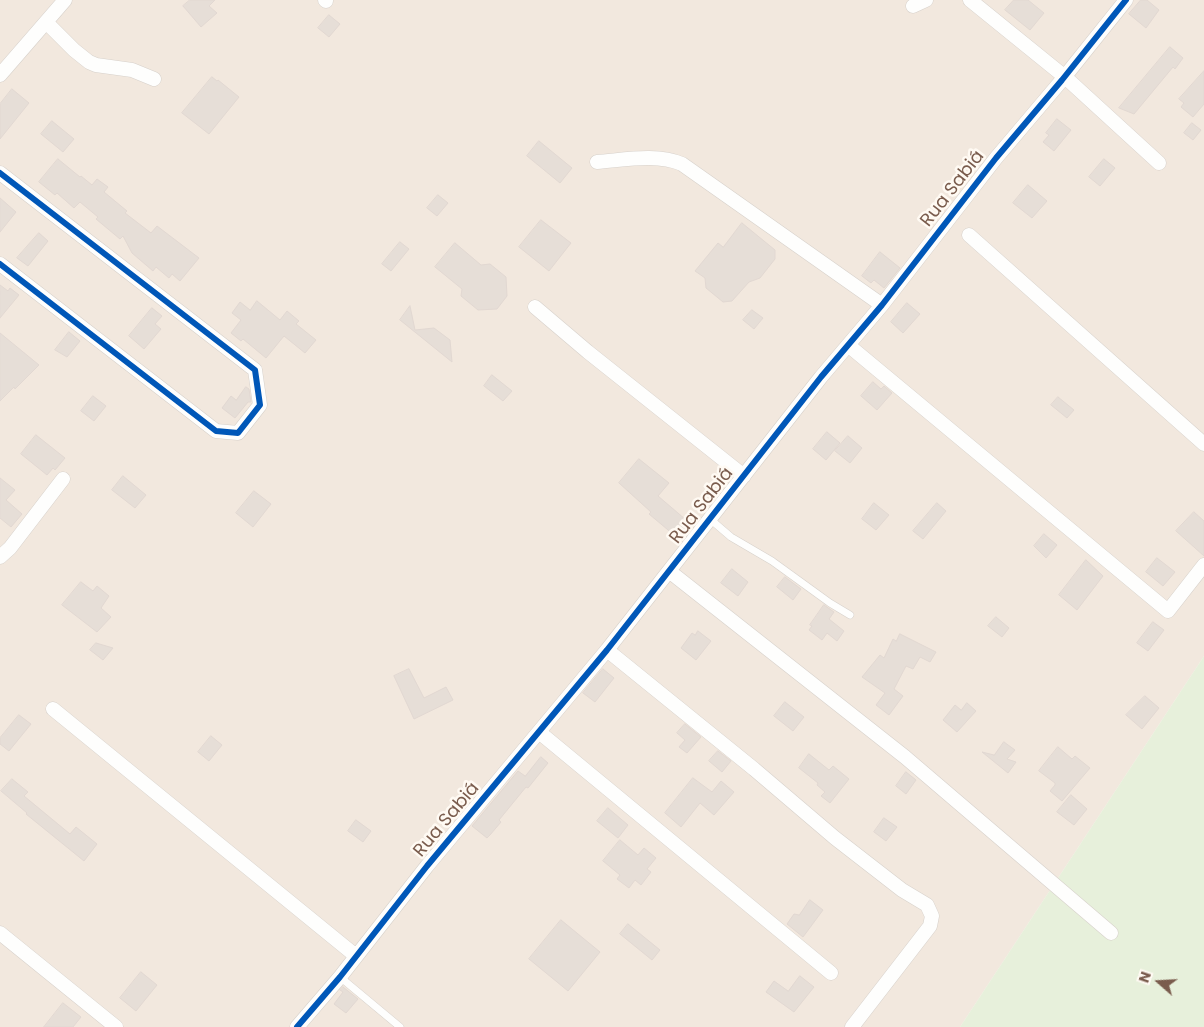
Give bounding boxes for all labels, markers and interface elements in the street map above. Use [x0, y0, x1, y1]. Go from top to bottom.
street label: Rua Sabiá [916, 147, 990, 231]
street label: Rua Sabiá [665, 464, 739, 548]
street label: Rua Sabiá [410, 778, 484, 862]
north arrow [1134, 957, 1184, 1007]
text: N [1134, 969, 1156, 985]

